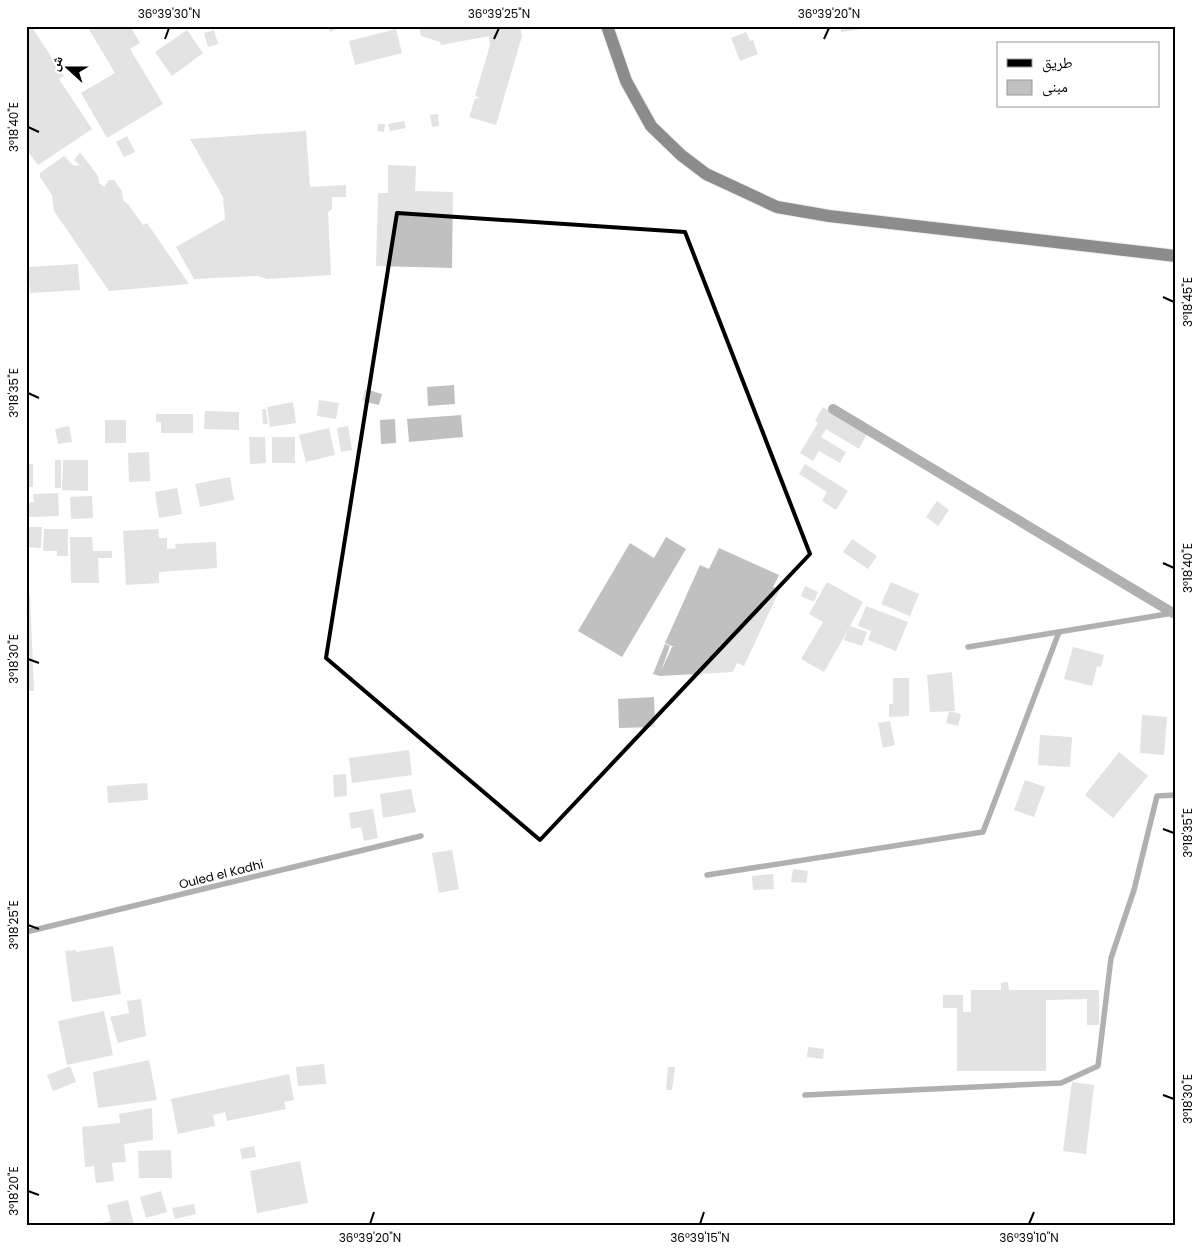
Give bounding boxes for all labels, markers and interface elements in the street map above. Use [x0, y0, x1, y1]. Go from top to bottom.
text: 36°39'30"N [138, 5, 200, 22]
text: 36°39'25"N [468, 5, 530, 22]
text: 36°39'20"N [798, 5, 860, 22]
north arrow [42, 42, 92, 92]
legend [997, 42, 1160, 108]
text: طريق [1042, 52, 1073, 73]
text: ش [44, 53, 68, 74]
text: مبنى [1042, 76, 1068, 97]
text: 3°18'40"E [5, 102, 22, 152]
text: 3°18'45"E [1179, 277, 1196, 327]
text: 3°18'35"E [5, 368, 22, 418]
text: 3°18'40"E [1179, 543, 1196, 593]
text: 3°18'30"E [5, 634, 22, 684]
text: 3°18'35"E [1179, 808, 1196, 858]
street label: Ouled el Kadhi [177, 855, 265, 893]
text: 3°18'25"E [5, 900, 22, 950]
text: 3°18'30"E [1179, 1074, 1196, 1124]
text: 3°18'20"E [5, 1166, 22, 1216]
text: 36°39'20"N [339, 1229, 401, 1246]
text: 36°39'15"N [670, 1229, 730, 1246]
text: 36°39'10"N [999, 1229, 1059, 1246]

